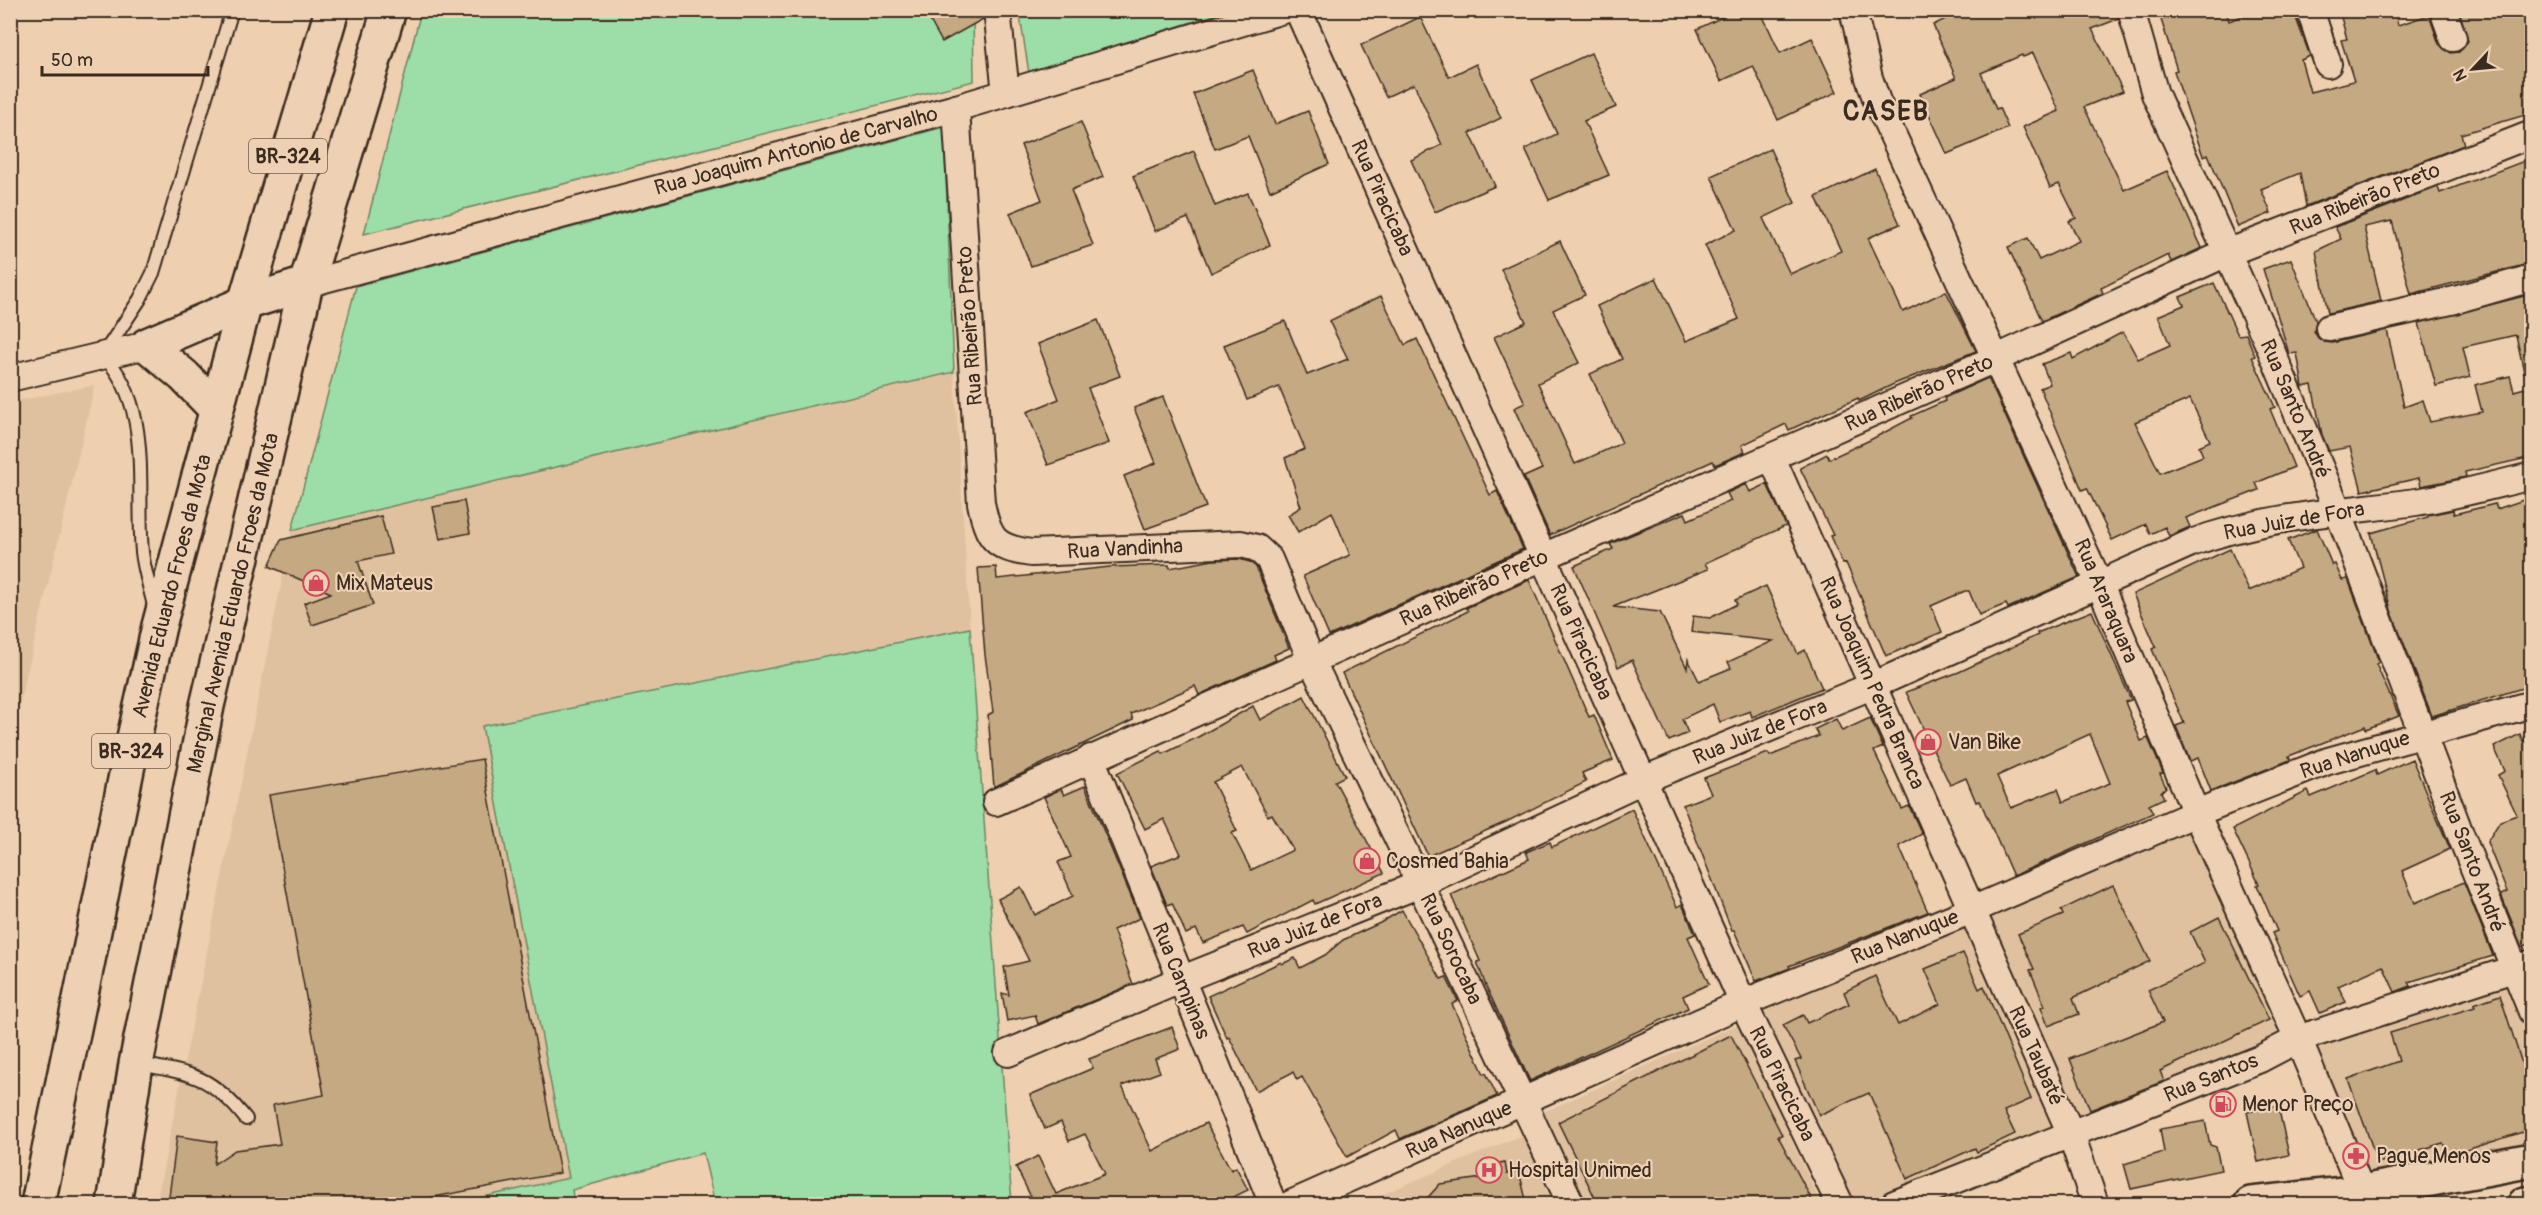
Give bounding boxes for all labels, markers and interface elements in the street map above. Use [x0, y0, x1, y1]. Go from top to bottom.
scale bar [42, 39, 208, 77]
north arrow [2443, 39, 2503, 99]
text: 50 m [51, 49, 93, 72]
text: N [2449, 66, 2472, 84]
district label: CASEB [1843, 95, 1929, 128]
street label: Rua Joaquim Antonio de Carvalho [651, 100, 941, 202]
street label: Rua Piracicaba [1344, 136, 1420, 260]
road number: BR-324 [249, 139, 327, 173]
street label: Rua Ribeirão Preto [2286, 157, 2444, 241]
street label: Rua Ribeirão Preto [951, 245, 989, 407]
street label: Rua Santo André [2253, 335, 2337, 483]
street label: Rua Ribeirão Preto [1840, 348, 1998, 438]
street label: Marginal Avenida Eduardo Froes da Mota [181, 430, 285, 776]
street label: Avenida Eduardo Froes da Mota [126, 451, 218, 721]
street label: Rua Juiz de Fora [2222, 495, 2366, 547]
street label: Rua Vandinha [1066, 532, 1184, 566]
street label: Rua Araraquara [2068, 535, 2144, 667]
street label: Rua Ribeirão Preto [1395, 543, 1553, 633]
shop icon: Mix Mateus [301, 568, 331, 598]
place label: Mix Mateus [336, 570, 434, 597]
street label: Rua Joaquim Pedra Branca [1813, 573, 1931, 793]
street label: Rua Piracicaba [1543, 580, 1619, 704]
street label: Rua Juiz de Fora [1689, 693, 1831, 771]
street label: Rua Nanuque [2297, 724, 2414, 785]
shop icon: Van Bike [1913, 727, 1943, 757]
place label: Van Bike [1948, 729, 2022, 756]
road number: BR-324 [92, 734, 170, 768]
street label: Rua Santo André [2433, 788, 2511, 936]
shop icon: Cosmed Bahia [1352, 846, 1382, 876]
place label: Cosmed Bahia [1386, 848, 1509, 875]
street label: Rua Juiz de Fora [1244, 887, 1386, 965]
street label: Rua Sorocaba [1414, 889, 1488, 1009]
street label: Rua Nanuque [1847, 903, 1963, 971]
street label: Rua Campinas [1145, 919, 1217, 1044]
street label: Rua Taubaté [2002, 1002, 2070, 1110]
street label: Rua Piracicaba [1743, 1022, 1821, 1146]
street label: Rua Santos [2160, 1047, 2263, 1109]
fuel station icon: Menor Preço [2208, 1089, 2238, 1119]
place label: Menor Preço [2242, 1091, 2353, 1118]
street label: Rua Nanuque [1402, 1094, 1517, 1165]
pharmacy icon: Pague Menos [2341, 1141, 2371, 1171]
place label: Pague Menos [2376, 1143, 2491, 1170]
hospital icon: Hospital Unimed [1474, 1155, 1504, 1185]
place label: Hospital Unimed [1508, 1157, 1652, 1184]

